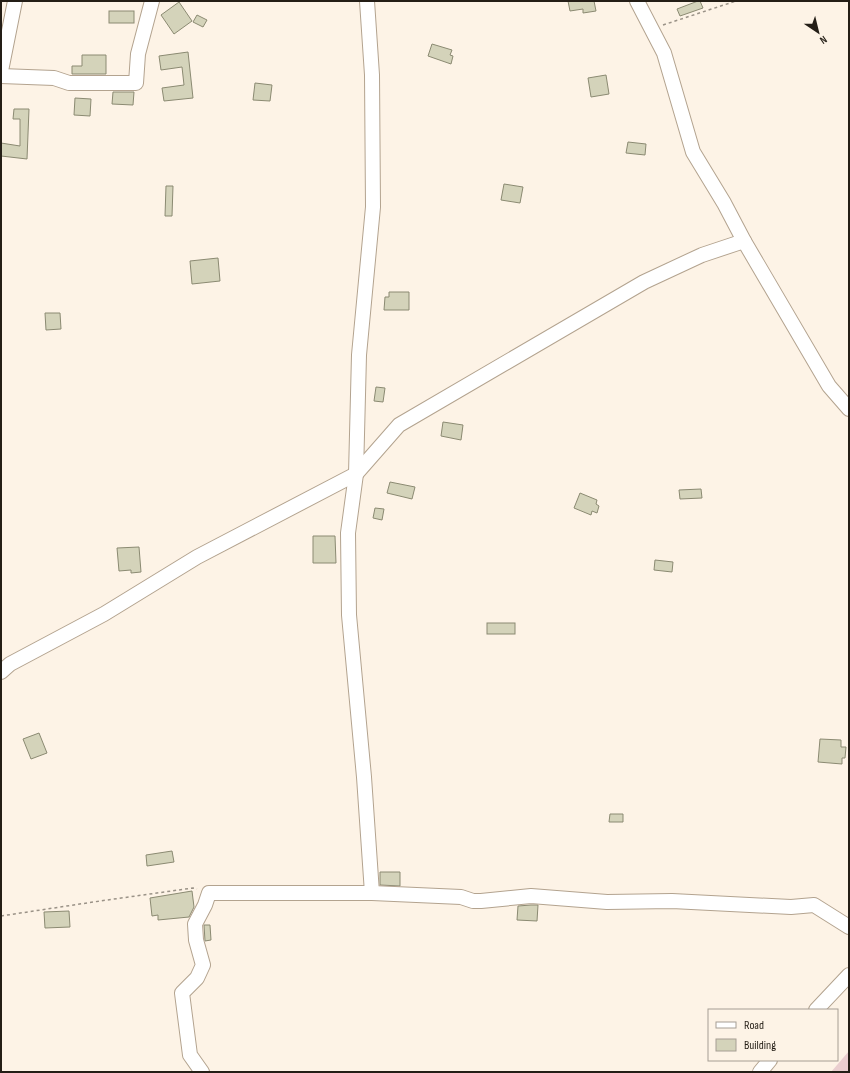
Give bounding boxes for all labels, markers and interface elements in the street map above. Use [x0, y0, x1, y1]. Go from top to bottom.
north arrow [798, 12, 838, 52]
text: N [817, 33, 830, 47]
legend [708, 1009, 838, 1061]
text: Road [744, 1018, 764, 1033]
text: Building [744, 1038, 776, 1053]

